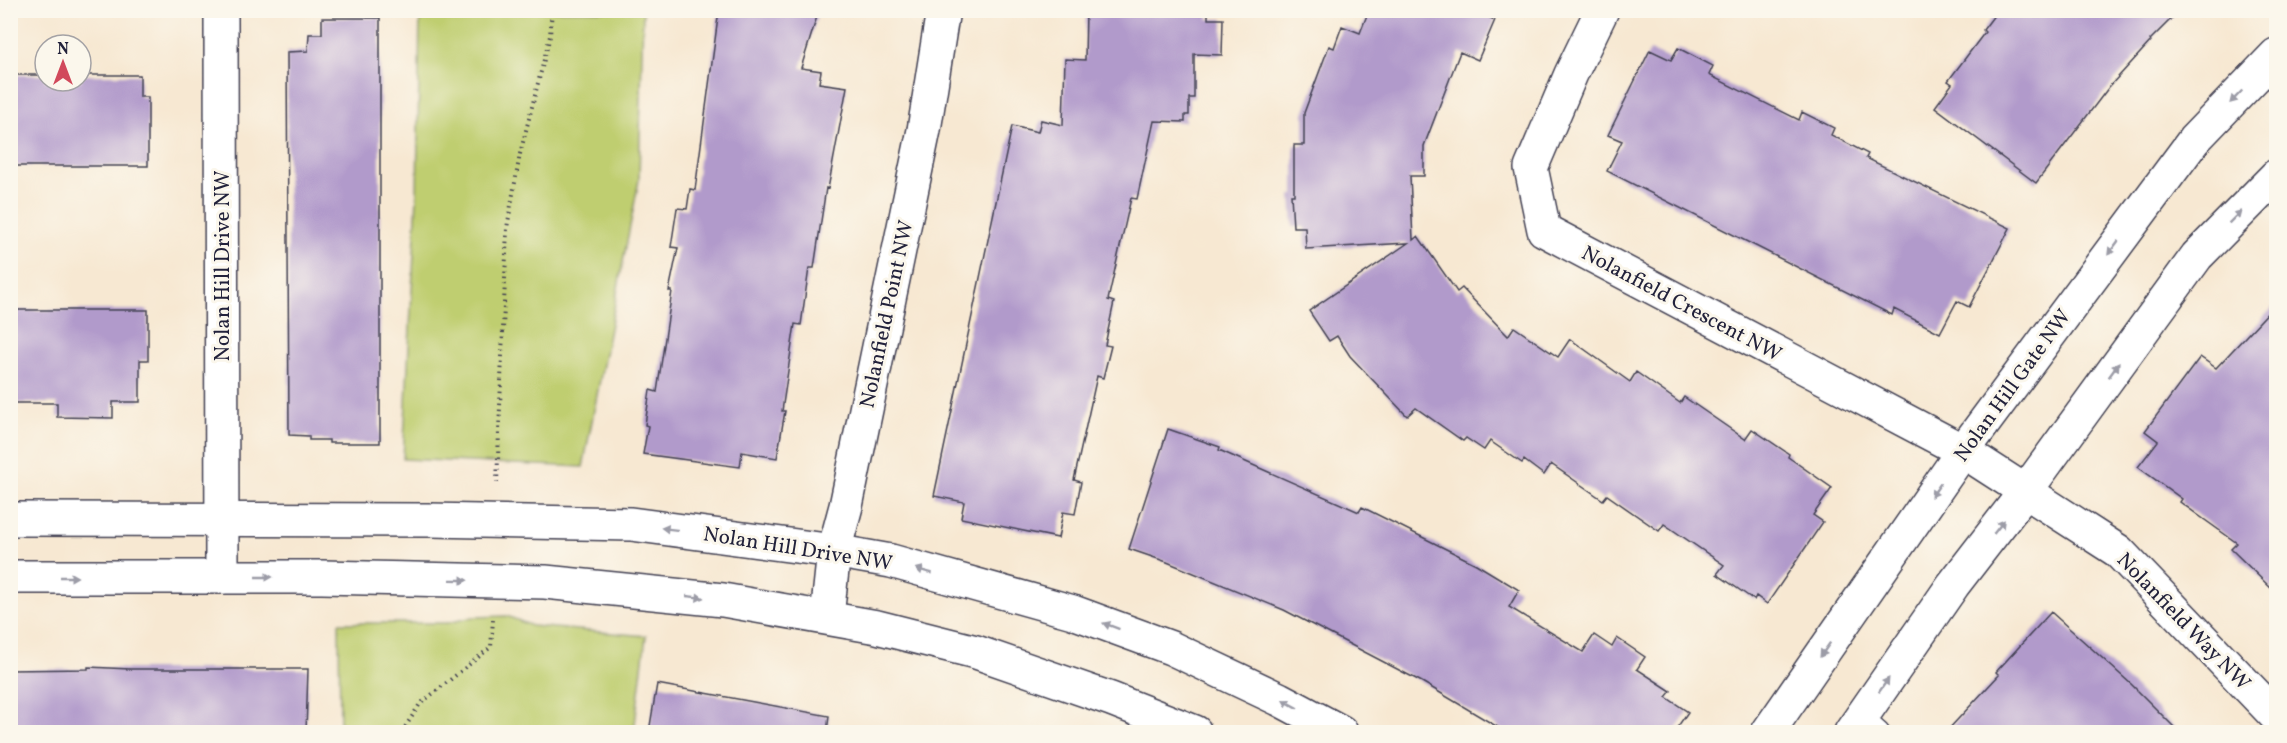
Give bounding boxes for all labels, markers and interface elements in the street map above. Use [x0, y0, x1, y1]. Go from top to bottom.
north arrow [33, 33, 93, 93]
text: N [57, 39, 69, 61]
one-way arrow [2229, 90, 2243, 104]
street label: Nolan Hill Drive NW [209, 170, 238, 362]
one-way arrow [2228, 211, 2242, 225]
street label: Nolanfield Point NW [853, 218, 922, 411]
street label: Nolanfield Crescent NW [1576, 239, 1786, 369]
one-way arrow [2108, 241, 2120, 256]
street label: Nolan Hill Gate NW [1948, 304, 2079, 468]
one-way arrow [2108, 362, 2120, 377]
one-way arrow [1930, 482, 1941, 498]
one-way arrow [1992, 519, 2004, 534]
street label: Nolan Hill Drive NW [701, 520, 894, 579]
one-way arrow [660, 525, 679, 534]
street label: Nolanfield Way NW [2109, 547, 2256, 697]
one-way arrow [915, 566, 933, 575]
one-way arrow [59, 572, 78, 582]
one-way arrow [254, 572, 273, 582]
one-way arrow [449, 575, 468, 585]
one-way arrow [686, 592, 705, 602]
one-way arrow [1102, 621, 1120, 631]
one-way arrow [1819, 642, 1831, 658]
one-way arrow [1878, 677, 1890, 693]
one-way arrow [1281, 699, 1298, 709]

